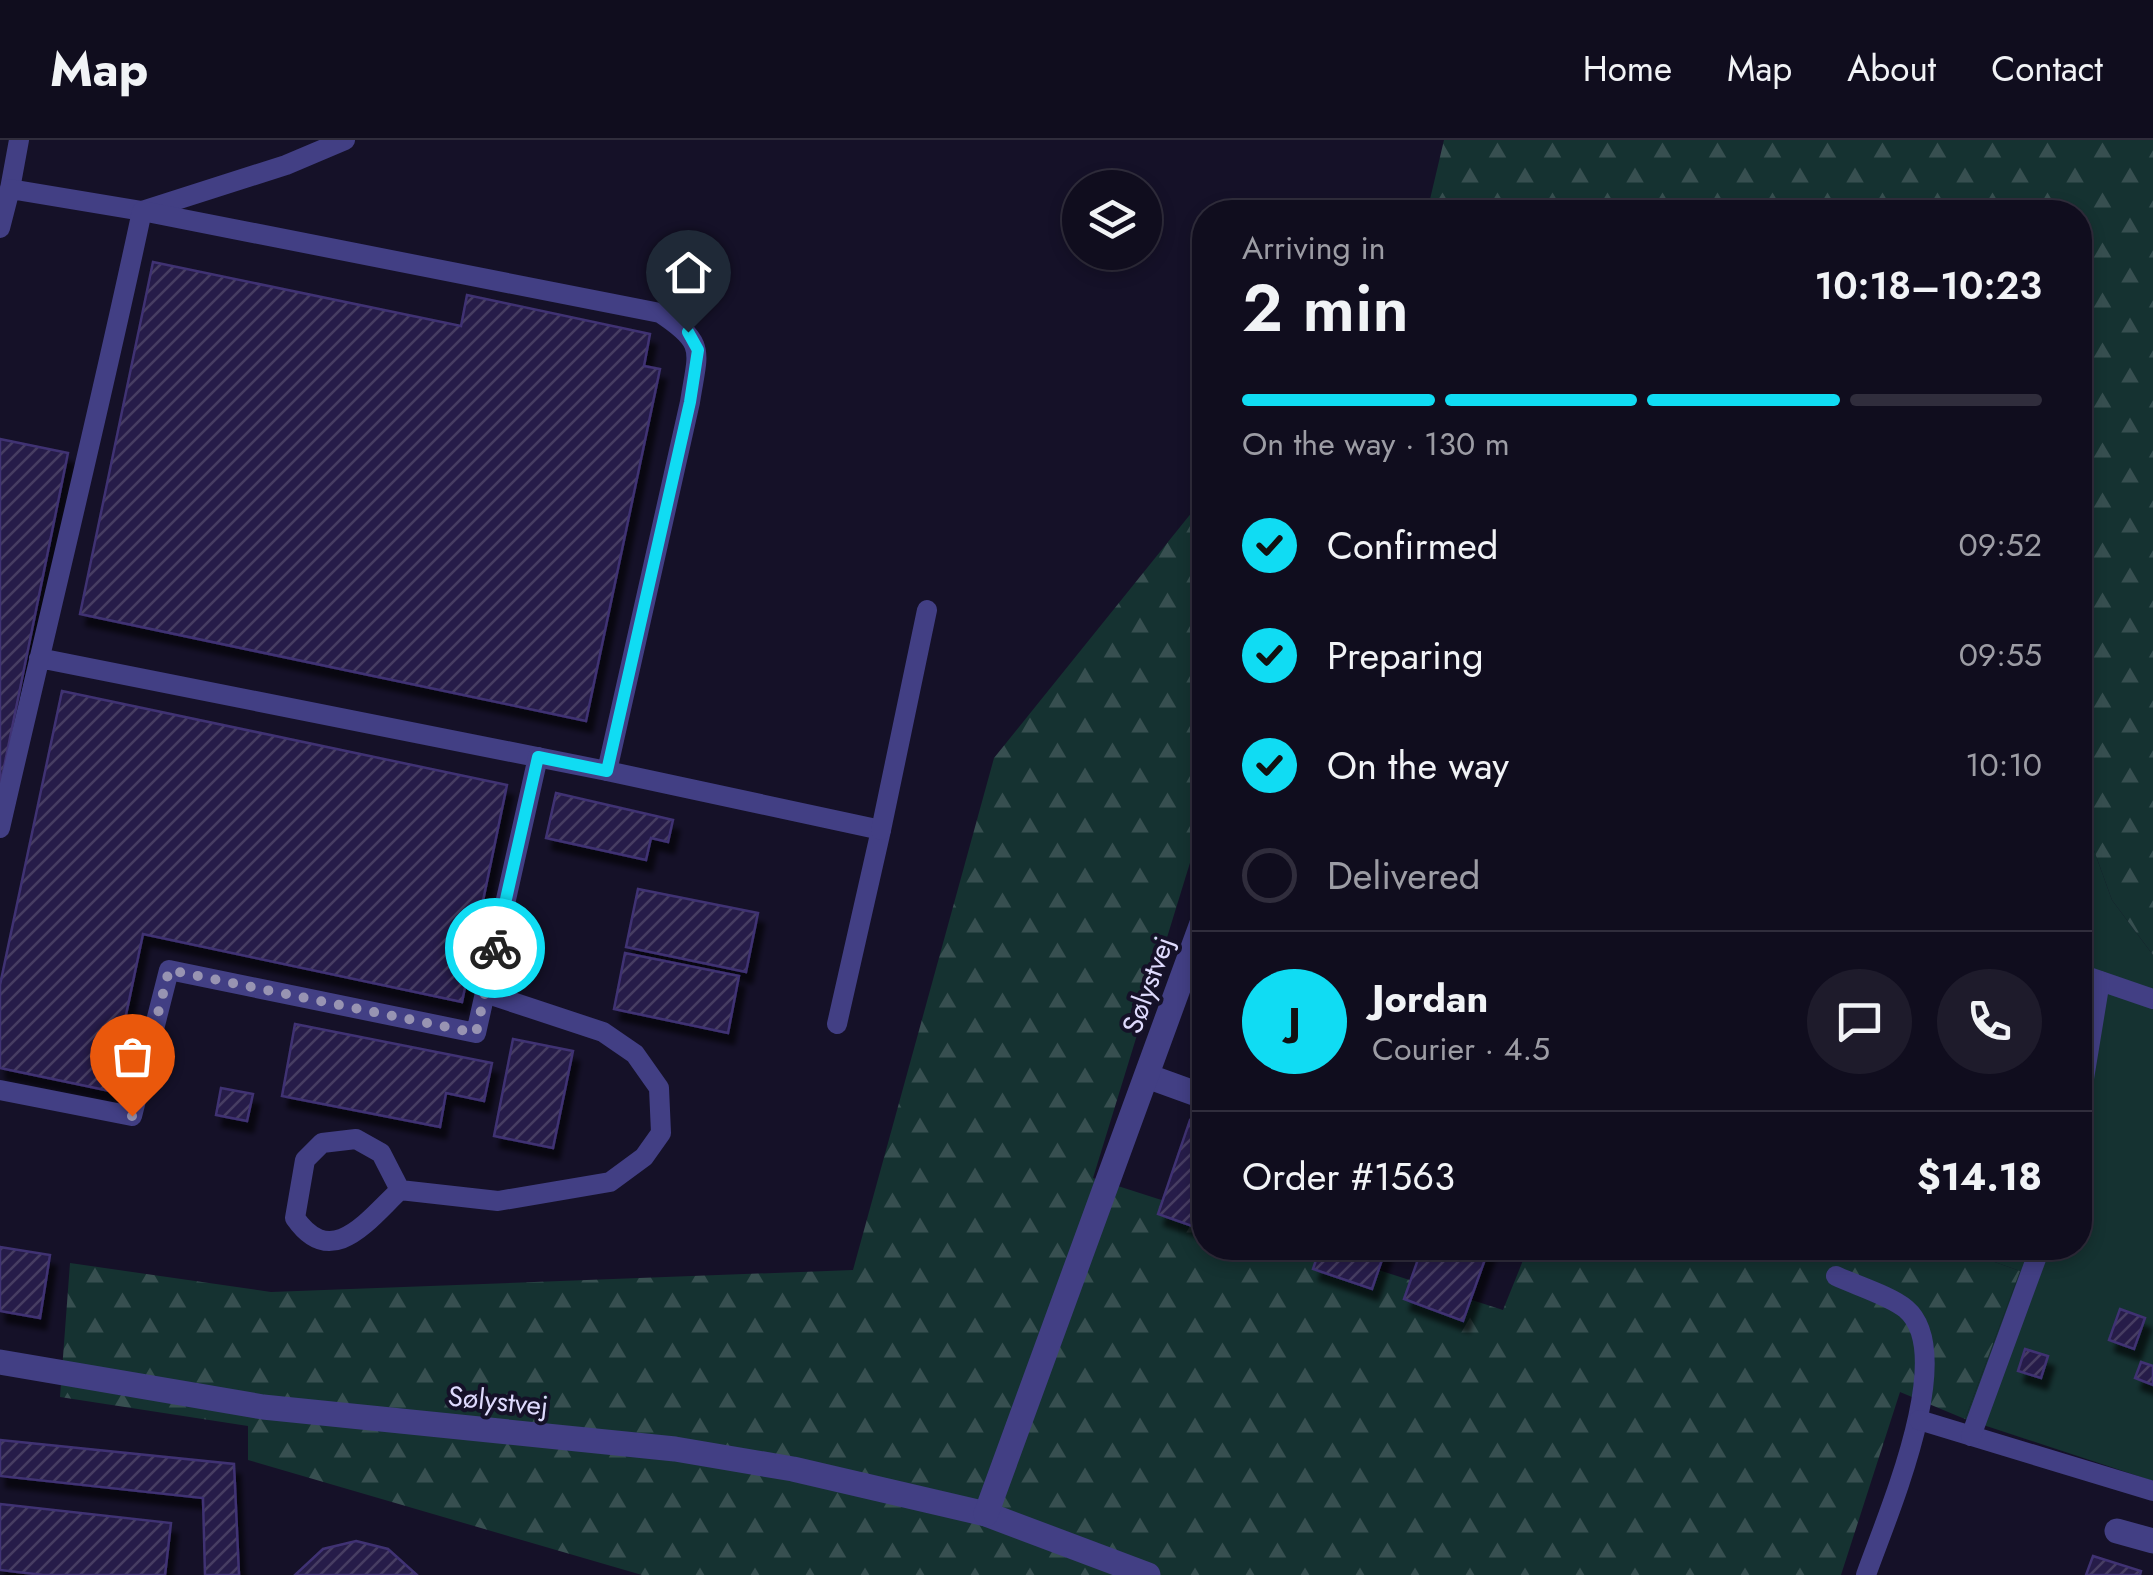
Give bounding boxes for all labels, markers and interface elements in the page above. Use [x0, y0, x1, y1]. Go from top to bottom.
text: Map [50, 35, 148, 104]
text: Home [1583, 44, 1672, 94]
text: Map [1727, 44, 1792, 94]
text: About [1847, 44, 1936, 94]
text: Contact [1991, 44, 2103, 94]
map controls [1062, 170, 1162, 270]
button: layers [1062, 170, 1162, 270]
text: Arriving in [1242, 225, 1386, 271]
pin [646, 230, 731, 333]
icon: home [661, 245, 716, 300]
text: 10:18–10:23 [1814, 258, 2042, 313]
text: 2 min [1242, 261, 1409, 355]
text: On the way · 130 m [1242, 421, 1510, 467]
icon: check [1242, 518, 1297, 573]
text: Confirmed [1327, 518, 1498, 573]
text: 09:52 [1959, 522, 2042, 568]
icon: check [1242, 628, 1297, 683]
text: Preparing [1327, 628, 1484, 683]
text: 09:55 [1959, 632, 2042, 678]
icon: check [1242, 738, 1297, 793]
text: On the way [1327, 738, 1509, 793]
text: 10:10 [1965, 742, 2042, 788]
text: Delivered [1327, 848, 1480, 903]
courier [445, 898, 545, 998]
icon: bike [468, 921, 523, 976]
street label: Sølystvej [1112, 931, 1184, 1039]
button: chat [1807, 969, 1912, 1074]
button: phone [1937, 969, 2042, 1074]
text: Jordan [1372, 971, 1488, 1026]
text: J [1288, 994, 1301, 1049]
pin [90, 1014, 175, 1117]
text: Courier · 4.5 [1372, 1026, 1550, 1072]
icon: bag [105, 1029, 160, 1084]
text: Order #1563 [1242, 1149, 1455, 1204]
text: $14.18 [1917, 1149, 2042, 1204]
street label: Sølystvej [446, 1375, 550, 1427]

